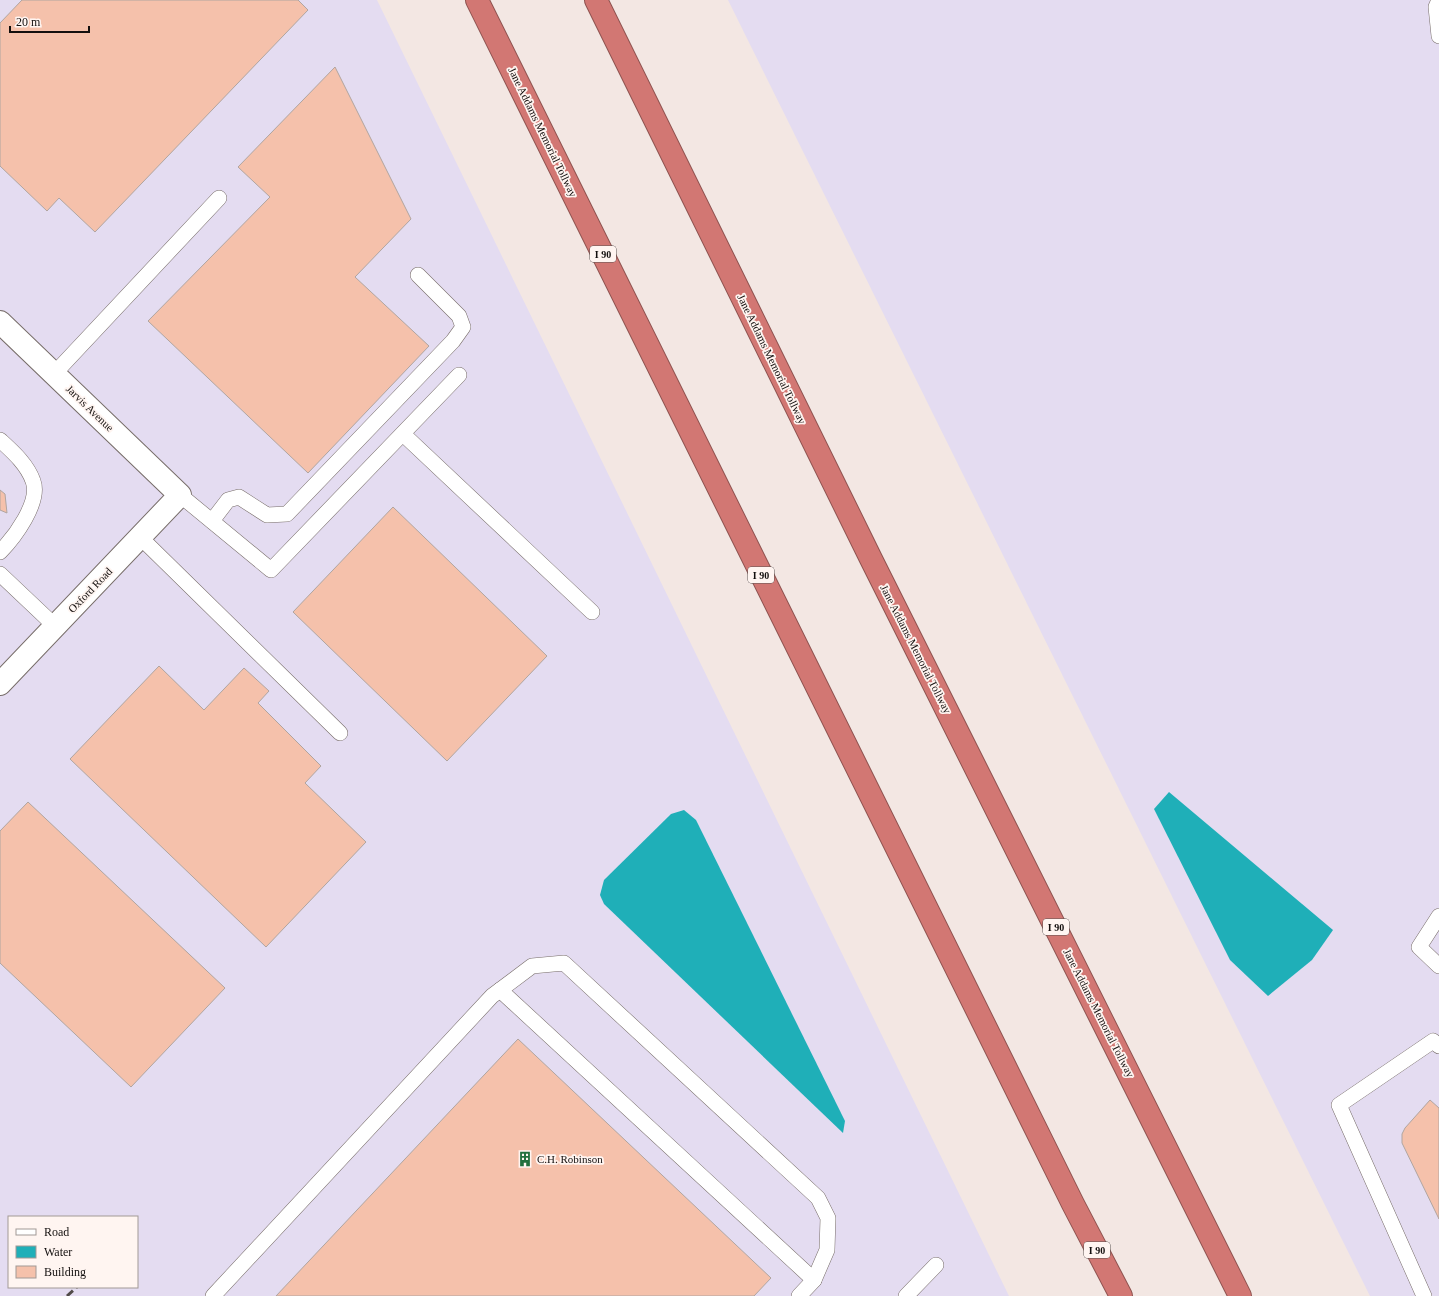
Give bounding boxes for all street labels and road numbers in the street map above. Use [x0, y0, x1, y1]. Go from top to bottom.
street label: Jane Addams Memorial Tollway [506, 65, 580, 199]
road number: I 90 [590, 246, 616, 262]
street label: Jane Addams Memorial Tollway [735, 292, 809, 426]
street label: Jarvis Avenue [64, 382, 116, 434]
street label: Oxford Road [66, 565, 115, 615]
road number: I 90 [748, 567, 774, 583]
street label: Jane Addams Memorial Tollway [878, 583, 954, 716]
road number: I 90 [1043, 919, 1069, 935]
street label: Jane Addams Memorial Tollway [1061, 947, 1137, 1080]
road number: I 90 [1084, 1242, 1110, 1258]

